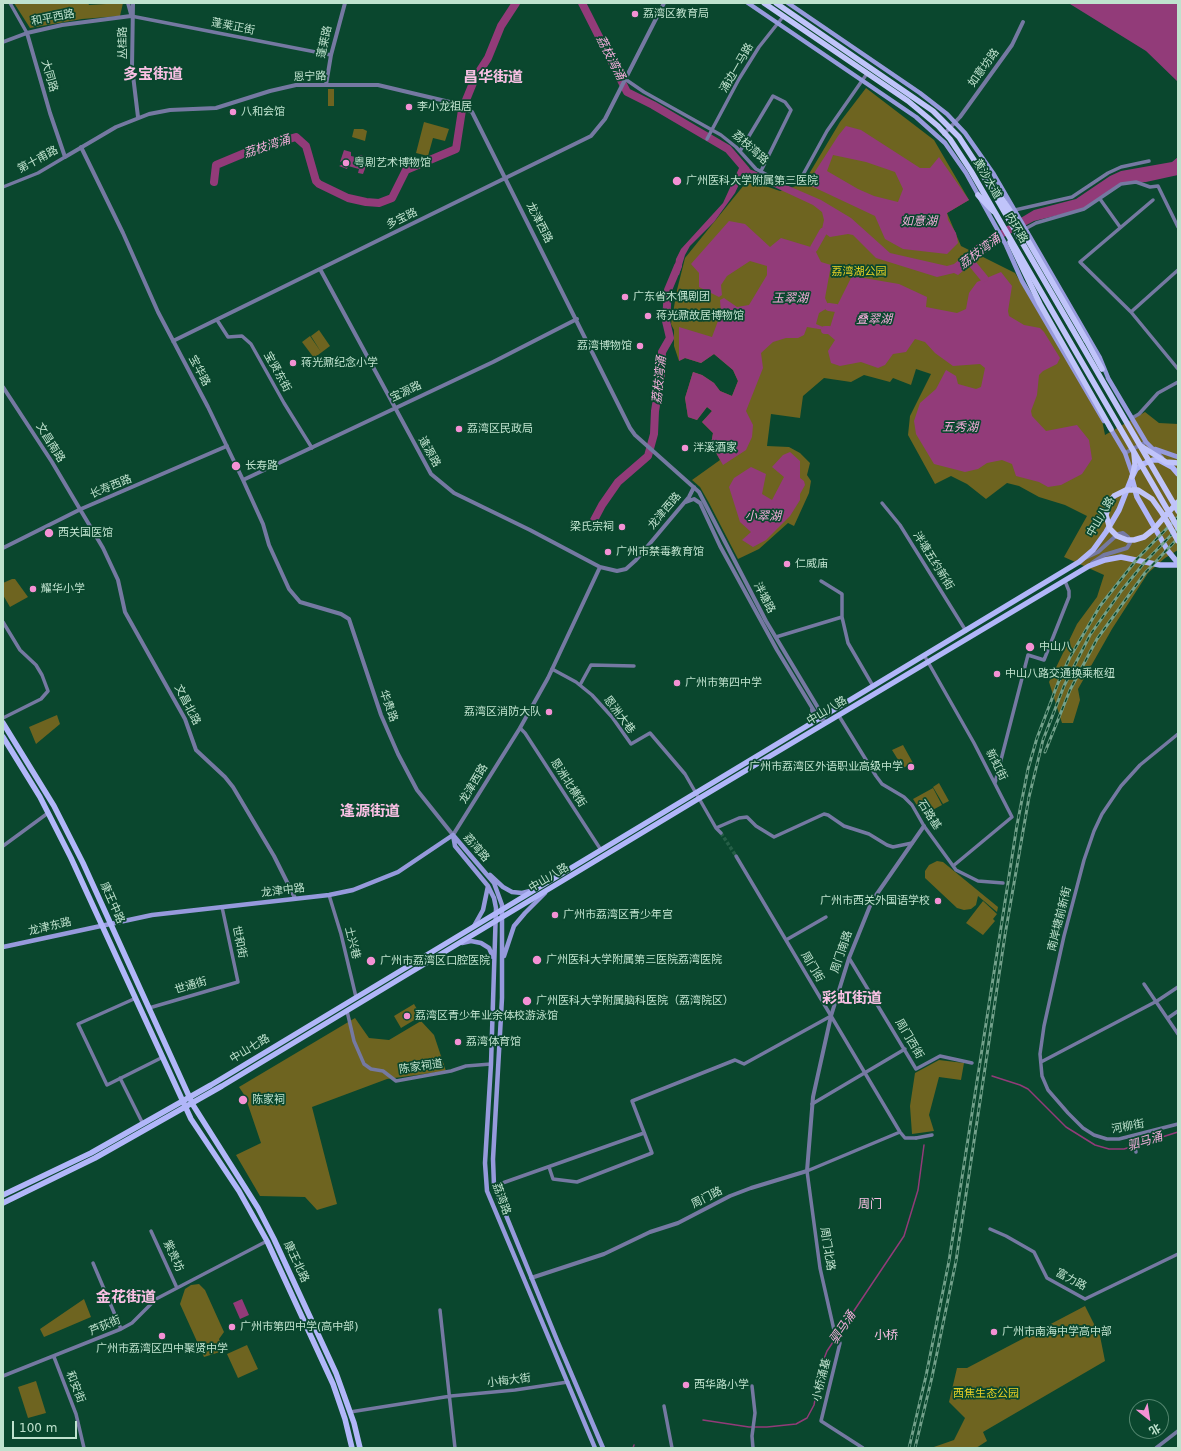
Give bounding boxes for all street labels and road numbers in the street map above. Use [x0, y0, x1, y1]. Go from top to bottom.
street label: 和平西路 [30, 7, 76, 29]
street label: 蓬莱正街 [210, 16, 256, 38]
street label: 蓬莱路 [315, 24, 335, 60]
street label: 丛桂路 [116, 27, 130, 59]
street label: 涌边一马路 [718, 41, 756, 95]
street label: 如意坊路 [966, 46, 1002, 90]
street label: 大同路 [38, 58, 60, 94]
street label: 恩宁路 [293, 70, 327, 84]
street label: 荔枝湾路 [729, 128, 771, 168]
street label: 第十甫路 [15, 144, 61, 176]
street label: 黄沙大道 [970, 157, 1004, 201]
street label: 龙津西路 [523, 200, 555, 246]
street label: 多宝路 [384, 206, 420, 232]
street label: 内环路 [1002, 210, 1030, 246]
street label: 宝贤东街 [261, 350, 293, 394]
street label: 宝华路 [185, 353, 213, 389]
street label: 宝源路 [388, 379, 424, 405]
street label: 文昌南路 [33, 421, 67, 465]
street label: 逢源路 [415, 434, 443, 470]
street label: 长寿西路 [88, 473, 134, 501]
street label: 龙津西路 [646, 490, 684, 532]
street label: 中山八路 [1084, 495, 1118, 539]
street label: 泮塘五约新街 [910, 530, 956, 592]
street label: 泮塘路 [750, 580, 778, 616]
street label: 文昌北路 [171, 682, 203, 728]
street label: 华贵路 [376, 688, 400, 724]
street label: 恩洲大巷 [600, 693, 638, 737]
street label: 中山八路 [805, 694, 849, 728]
street label: 新虹街 [983, 747, 1009, 783]
street label: 恩洲北横街 [547, 756, 589, 810]
street label: 龙津西路 [457, 762, 491, 806]
street label: 石路基 [914, 798, 944, 832]
street label: 荔湾路 [460, 831, 492, 865]
street label: 中山八路 [527, 861, 571, 895]
street label: 康王中路 [97, 880, 127, 926]
street label: 龙津中路 [260, 882, 306, 900]
street label: 南岸塘前新街 [1046, 885, 1074, 953]
street label: 龙津东路 [27, 916, 73, 938]
street label: 世和街 [229, 924, 249, 960]
street label: 土兴巷 [342, 925, 362, 961]
street label: 周门南路 [829, 929, 855, 975]
street label: 周门街 [798, 949, 826, 985]
street label: 世通街 [173, 975, 209, 997]
street label: 周门西街 [892, 1017, 926, 1061]
street label: 中山七路 [228, 1032, 272, 1066]
street label: 陈家祠道 [398, 1057, 444, 1077]
street label: 河柳街 [1111, 1118, 1145, 1136]
street label: 荔湾路 [489, 1181, 513, 1217]
street label: 周门路 [689, 1185, 725, 1211]
street label: 周门北路 [817, 1226, 837, 1272]
street label: 紫贵坊 [160, 1238, 186, 1274]
street label: 康王北路 [281, 1239, 311, 1285]
street label: 富力路 [1053, 1266, 1089, 1294]
street label: 芦荻街 [87, 1313, 123, 1339]
street label: 小桥涌基 [810, 1357, 834, 1403]
street label: 和安街 [63, 1369, 87, 1405]
street label: 小梅大街 [486, 1372, 532, 1390]

